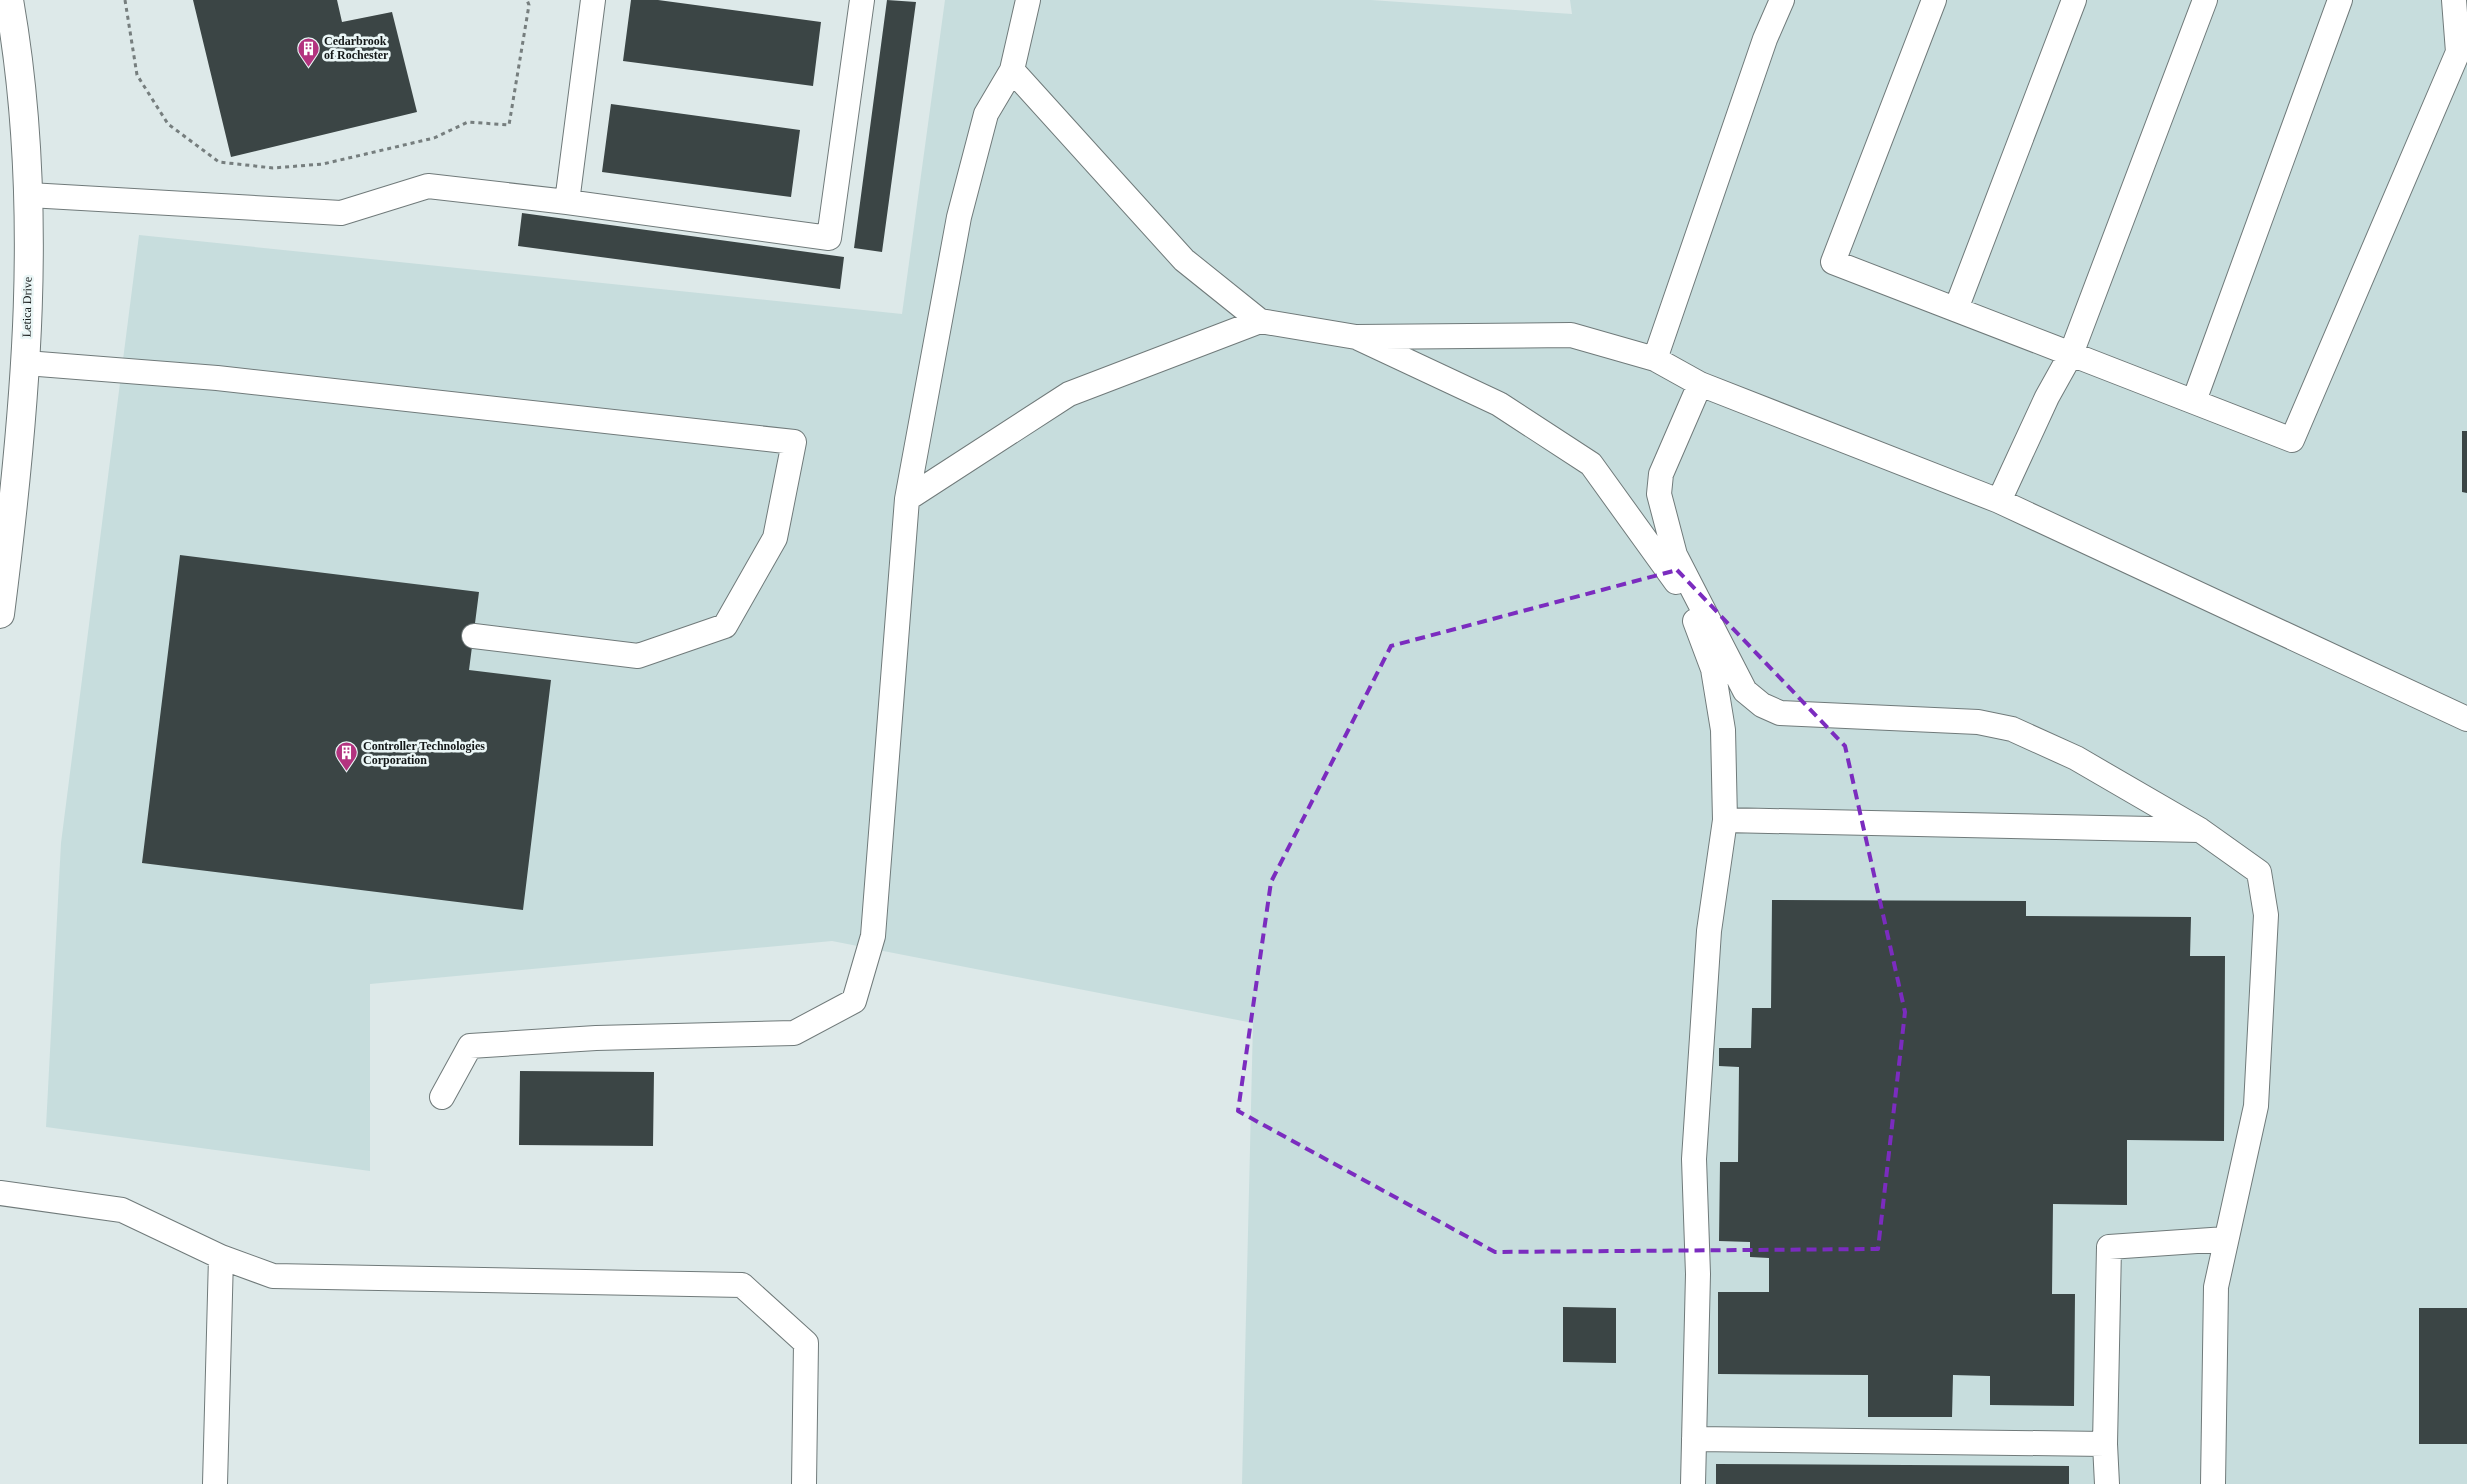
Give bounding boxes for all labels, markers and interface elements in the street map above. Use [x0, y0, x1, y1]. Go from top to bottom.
place label: Cedarbrook of Rochester [324, 34, 389, 62]
building icon: Cedarbrook of Rochester [296, 36, 320, 67]
street label: Letica Drive [19, 277, 35, 337]
place label: Controller Technologies Corporation [363, 739, 485, 767]
building icon: Controller Technologies Corporation [335, 741, 359, 772]

